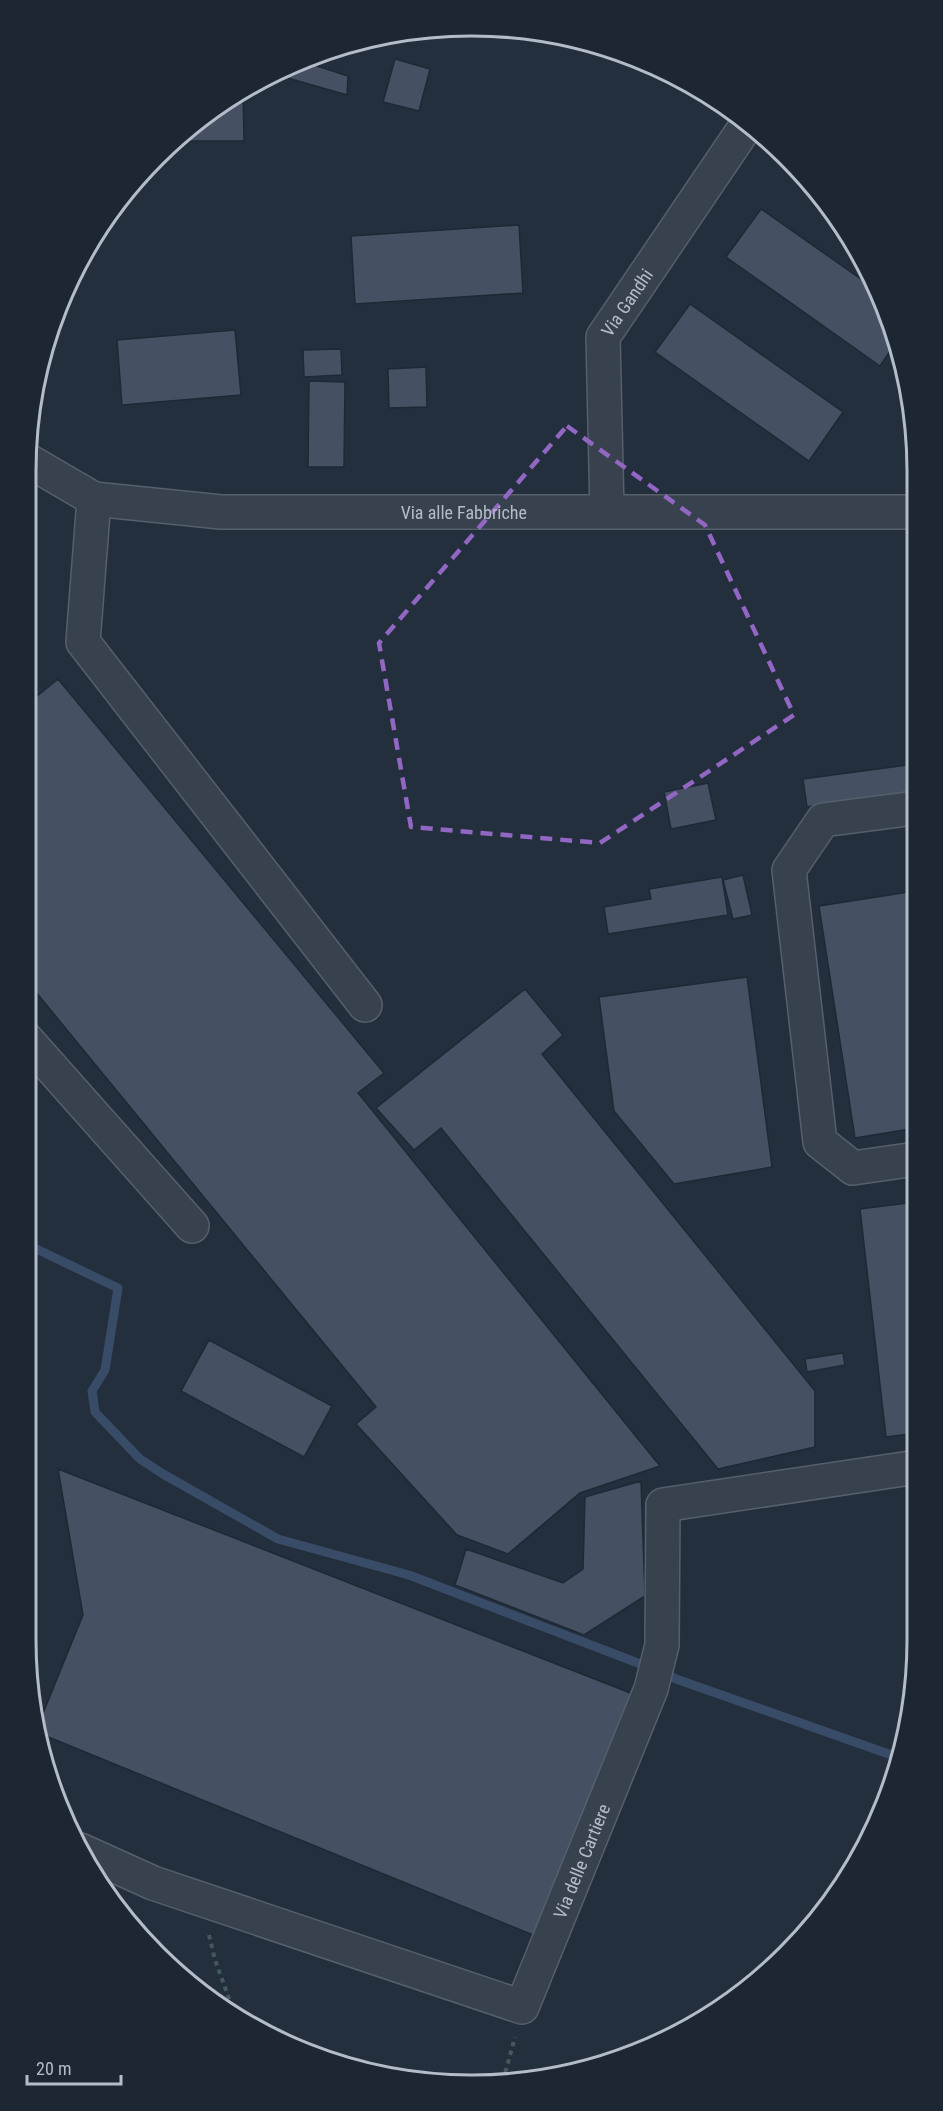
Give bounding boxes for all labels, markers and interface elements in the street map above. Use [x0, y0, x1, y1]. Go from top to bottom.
street label: Via Gandhi [596, 265, 657, 340]
street label: Via alle Fabbriche [401, 502, 527, 523]
street label: Via delle Cartiere [549, 1801, 614, 1921]
scale bar [27, 2048, 122, 2086]
text: 20 m [36, 2058, 71, 2079]

